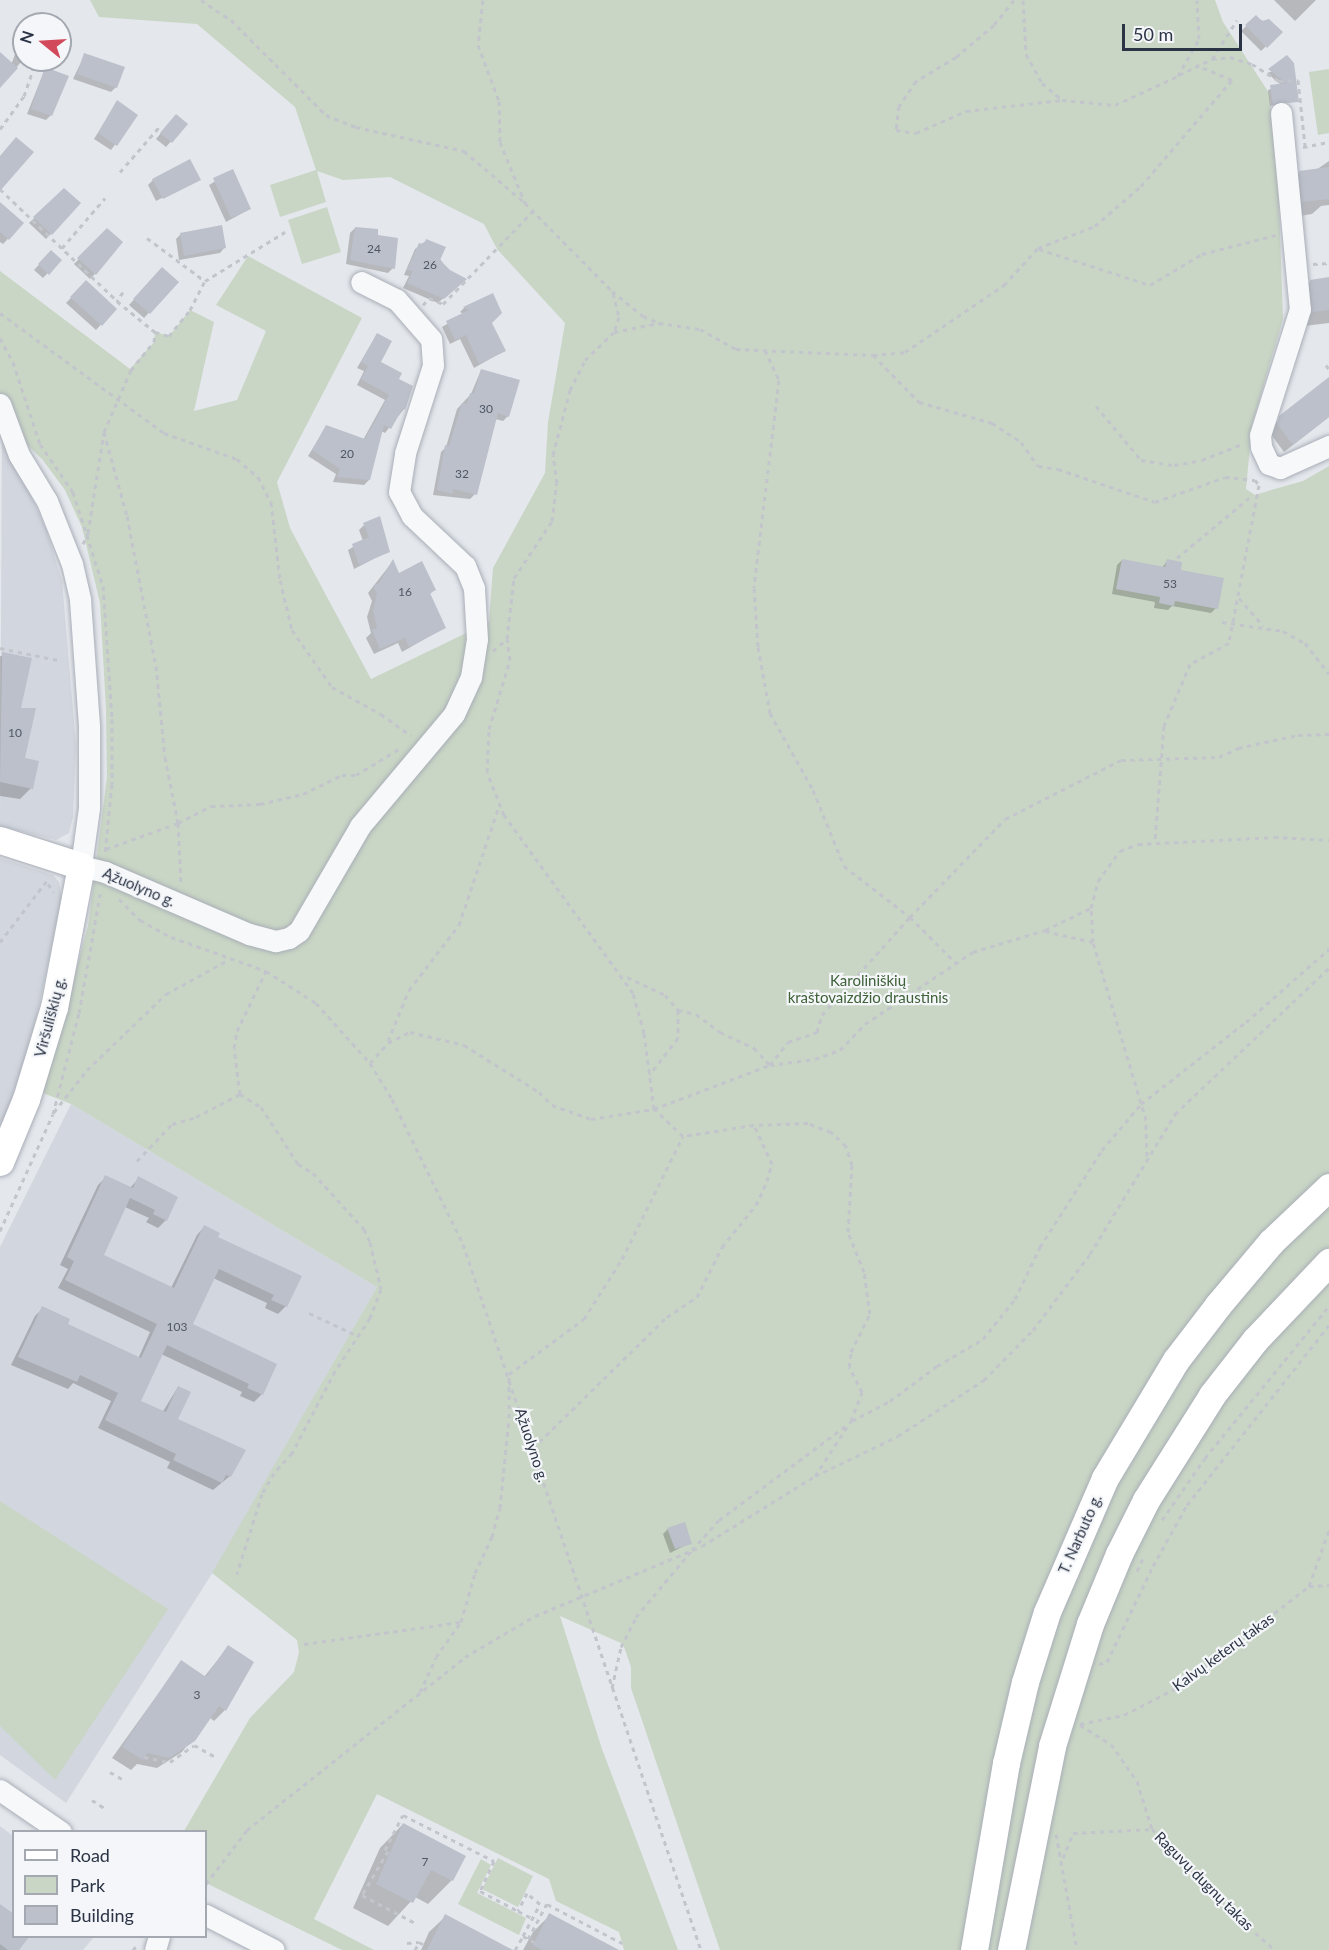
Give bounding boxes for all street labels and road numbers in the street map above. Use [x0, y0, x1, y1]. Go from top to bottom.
street label: Ąžuolyno g. [100, 864, 178, 910]
street label: Viršuliškių g. [31, 975, 69, 1059]
street label: Ąžuolyno g. [512, 1406, 552, 1484]
street label: T. Narbuto g. [1054, 1491, 1106, 1577]
street label: Kalvų keterų takas [1169, 1609, 1277, 1695]
street label: Raguvų dugnų takas [1151, 1828, 1257, 1934]

